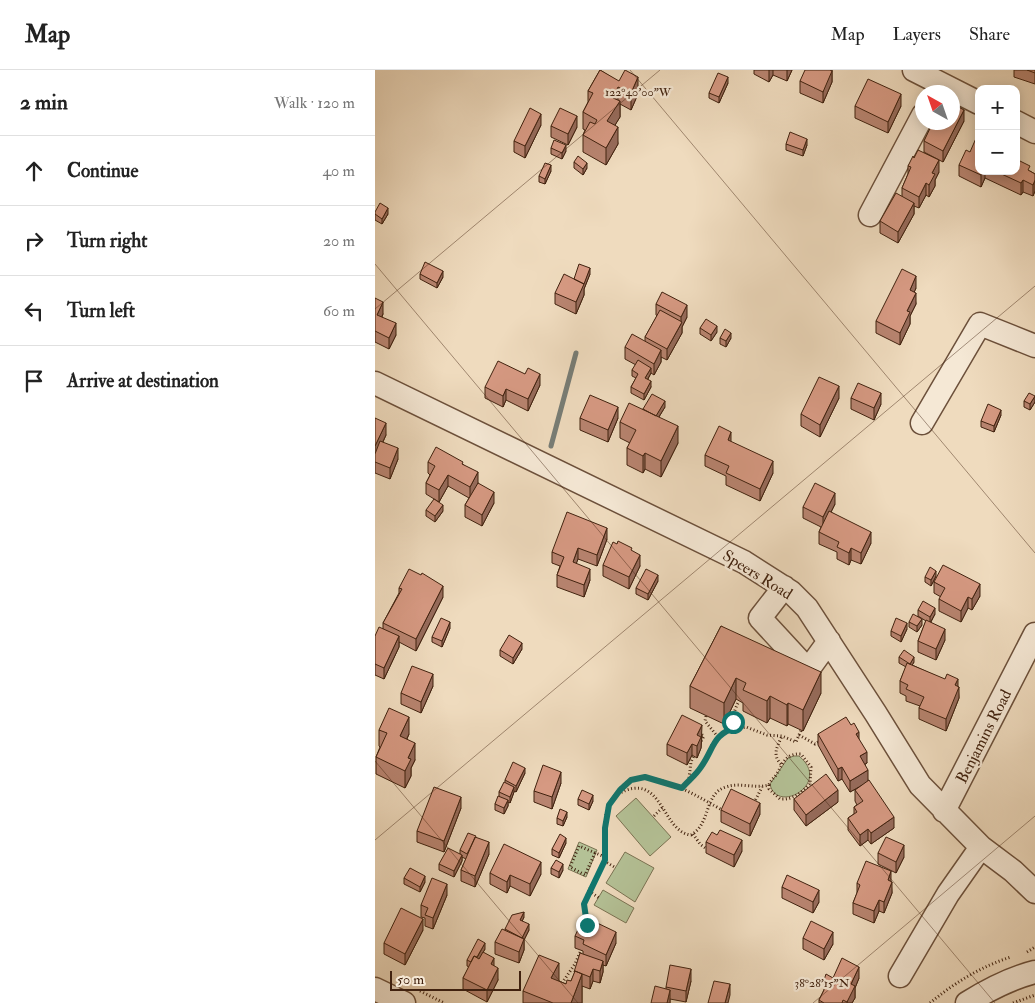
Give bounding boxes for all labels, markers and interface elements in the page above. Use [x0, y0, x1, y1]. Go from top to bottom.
text: Map [25, 19, 70, 50]
text: Map [831, 23, 865, 46]
text: Layers [893, 23, 941, 46]
text: Share [969, 23, 1010, 46]
text: 122°40'00"W [605, 85, 672, 100]
north arrow [915, 85, 960, 130]
map controls [975, 85, 1020, 175]
button: + [975, 85, 1020, 130]
text: 2 min [20, 89, 68, 116]
text: Walk · 120 m [274, 93, 355, 113]
button: − [975, 130, 1020, 175]
icon: ahead [20, 157, 48, 185]
text: Continue [67, 159, 138, 183]
text: 40 m [322, 161, 355, 181]
icon: right [20, 227, 48, 255]
text: Turn right [67, 229, 147, 253]
text: 20 m [323, 231, 355, 251]
icon: left [20, 297, 48, 325]
text: Turn left [67, 299, 135, 323]
text: 60 m [323, 301, 355, 321]
icon: arrive [20, 367, 48, 395]
text: Arrive at destination [67, 369, 219, 393]
street label: Speers Road [718, 546, 796, 605]
street label: Benjamins Road [952, 686, 1016, 787]
route start [722, 711, 745, 734]
route end [576, 914, 599, 937]
scale bar [390, 968, 521, 991]
text: 50 m [397, 971, 424, 988]
text: 38°28'15"N [795, 976, 850, 991]

